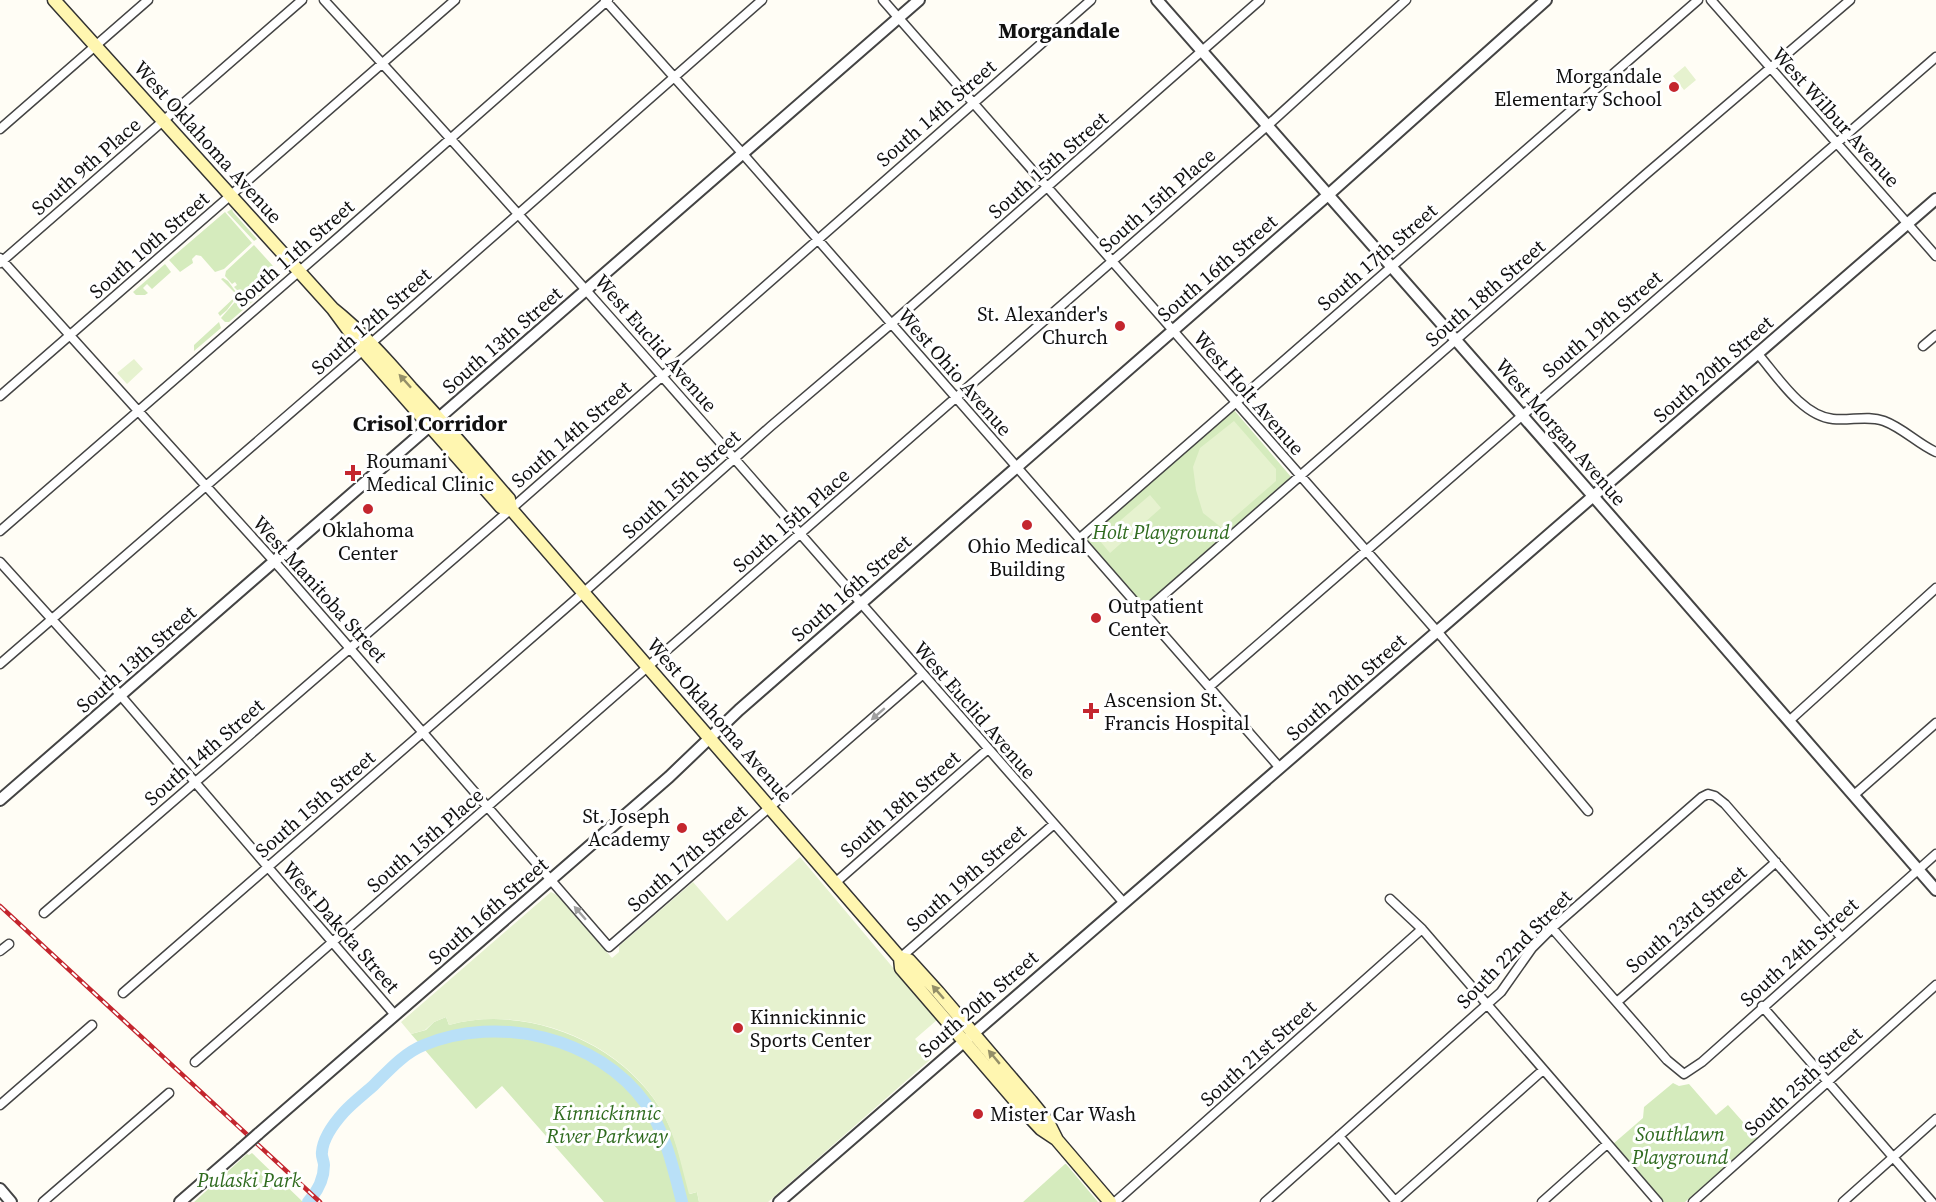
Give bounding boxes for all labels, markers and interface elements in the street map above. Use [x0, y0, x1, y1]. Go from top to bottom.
district label: Morgandale [998, 15, 1120, 45]
street label: West Wilbur Avenue [1765, 41, 1907, 193]
street label: South 14th Street [870, 53, 1002, 173]
street label: West Oklahoma Avenue [127, 54, 289, 230]
place label: Morgandale Elementary School [1494, 62, 1662, 113]
marker: Morgandale Elementary School [1667, 80, 1681, 94]
street label: South 15th Street [982, 105, 1114, 225]
street label: South 9th Place [25, 111, 147, 221]
street label: South 15th Place [1092, 141, 1222, 259]
street label: South 10th Street [83, 185, 215, 305]
street label: South 11th Street [228, 193, 360, 313]
street label: South 17th Street [1311, 197, 1443, 317]
street label: South 16th Street [1151, 208, 1283, 328]
street label: South 18th Street [1419, 233, 1551, 353]
street label: South 12th Street [305, 261, 437, 381]
street label: South 19th Street [1536, 264, 1668, 384]
street label: West Euclid Avenue [588, 268, 724, 418]
street label: South 13th Street [436, 280, 568, 400]
place label: St. Alexander's Church [977, 300, 1108, 351]
street label: West Ohio Avenue [892, 302, 1018, 442]
street label: South 20th Street [1647, 309, 1779, 429]
marker: St. Alexander's Church [1113, 319, 1127, 333]
street label: West Holt Avenue [1187, 325, 1311, 461]
street label: West Morgan Avenue [1489, 352, 1633, 512]
one-way arrow [399, 374, 412, 389]
street label: South 14th Street [505, 374, 637, 494]
district label: Crisol Corridor [353, 408, 508, 438]
street label: South 15th Street [616, 423, 747, 545]
place label: Roumani Medical Clinic [366, 447, 494, 498]
street label: South 15th Place [726, 461, 856, 579]
marker: Roumani Medical Clinic [344, 464, 362, 482]
marker: Oklahoma Center [361, 502, 375, 516]
street label: West Manitoba Street [246, 509, 394, 669]
place label: Oklahoma Center [322, 516, 415, 567]
marker: Ohio Medical Building [1020, 518, 1034, 532]
park label: Holt Playground [1091, 518, 1230, 546]
street label: South 16th Street [785, 528, 917, 648]
place label: Ohio Medical Building [968, 532, 1086, 583]
place label: Outpatient Center [1108, 592, 1204, 643]
street label: South 13th Street [70, 599, 202, 719]
marker: Outpatient Center [1089, 611, 1103, 625]
street label: South 20th Street [1280, 627, 1412, 747]
street label: West Oklahoma Avenue [640, 631, 800, 809]
street label: West Euclid Avenue [907, 635, 1043, 785]
place label: Ascension St. Francis Hospital [1104, 686, 1250, 737]
street label: South 14th Street [138, 692, 270, 812]
marker: Ascension St. Francis Hospital [1082, 702, 1100, 720]
one-way arrow [870, 707, 886, 720]
street label: South 15th Street [249, 744, 381, 864]
street label: South 18th Street [834, 744, 966, 864]
street label: South 15th Place [360, 781, 490, 899]
street label: South 17th Street [621, 798, 753, 918]
place label: St. Joseph Academy [583, 802, 671, 853]
street label: South 19th Street [900, 818, 1032, 938]
marker: St. Joseph Academy [675, 821, 689, 835]
street label: South 16th Street [422, 851, 554, 971]
street label: West Dakota Street [276, 855, 407, 999]
street label: South 23rd Street [1620, 858, 1753, 979]
street label: South 22nd Street [1450, 883, 1578, 1015]
street label: South 24th Street [1734, 891, 1865, 1013]
one-way arrow [574, 906, 587, 921]
street label: South 20th Street [912, 944, 1044, 1064]
one-way arrow [932, 985, 945, 1000]
street label: South 21st Street [1194, 993, 1323, 1113]
place label: Kinnickinnic Sports Center [750, 1003, 872, 1054]
street label: South 25th Street [1738, 1020, 1869, 1142]
marker: Kinnickinnic Sports Center [731, 1021, 745, 1035]
one-way arrow [988, 1050, 1001, 1065]
park label: Kinnickinnic River Parkway [545, 1099, 668, 1150]
place label: Mister Car Wash [990, 1100, 1136, 1128]
marker: Mister Car Wash [971, 1107, 985, 1121]
park label: Southlawn Playground [1631, 1120, 1729, 1171]
park label: Pulaski Park [196, 1166, 301, 1194]

